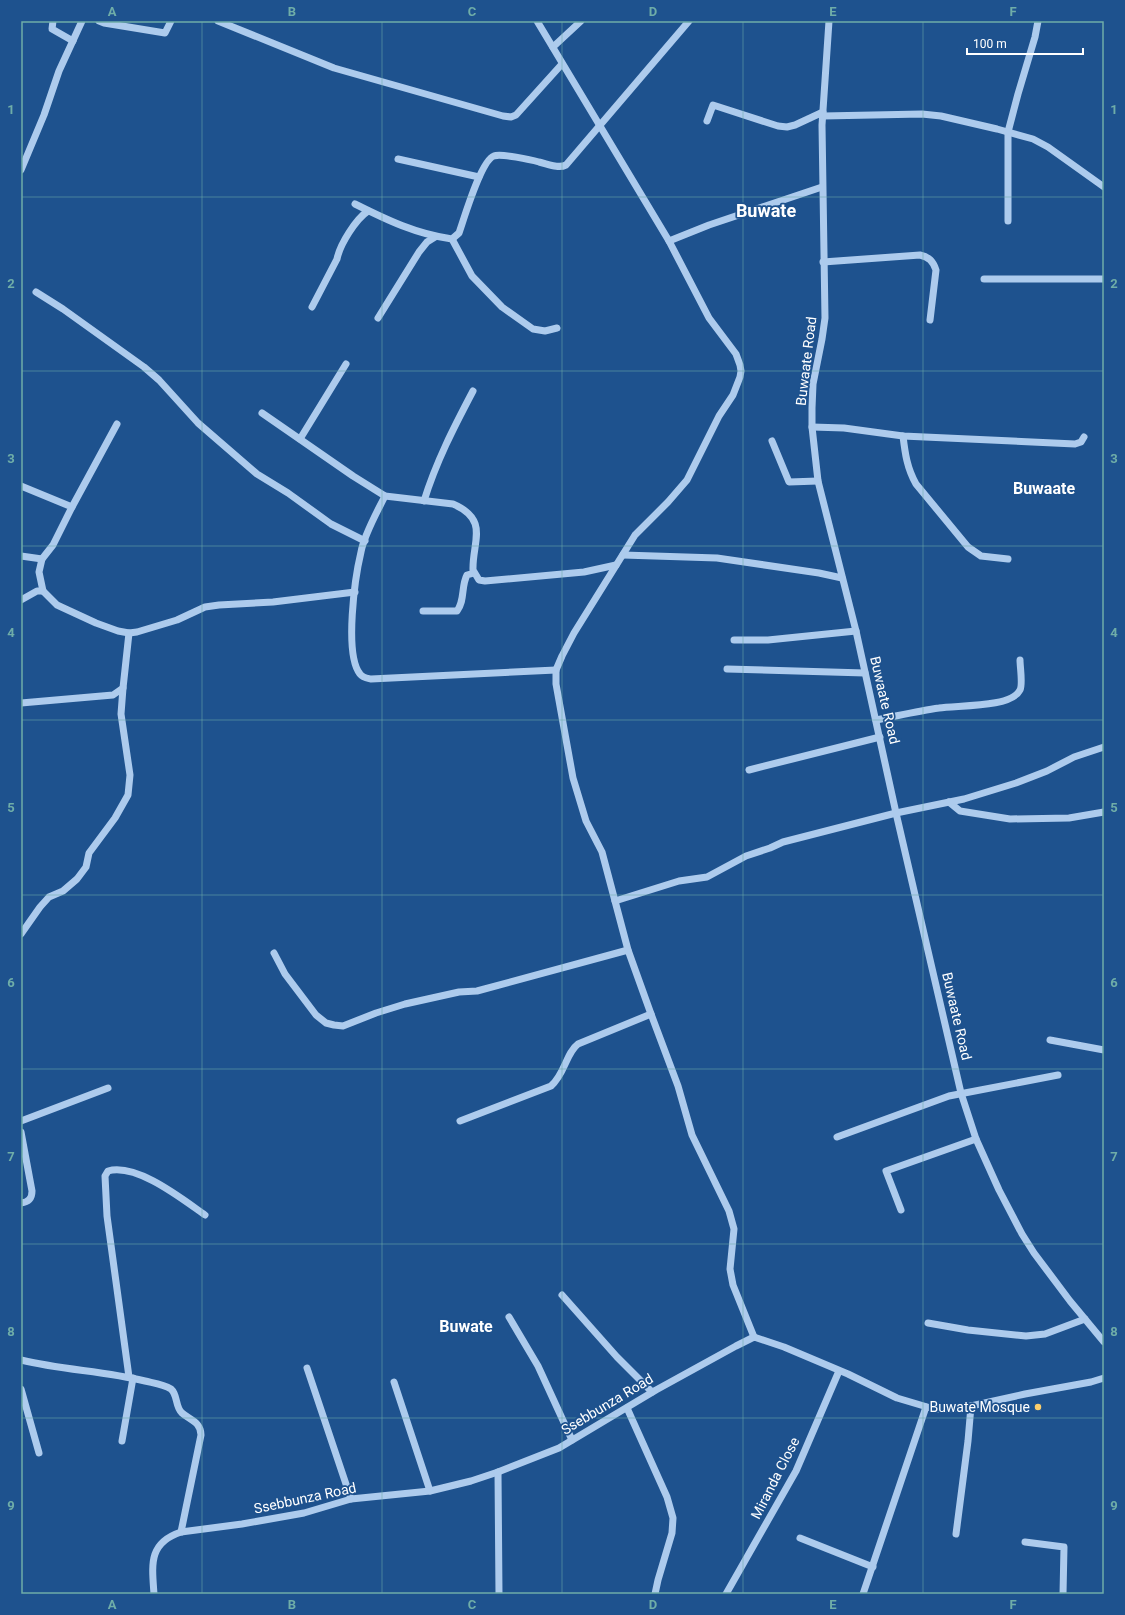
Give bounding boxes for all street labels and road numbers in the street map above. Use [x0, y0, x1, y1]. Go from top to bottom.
street label: Buwaate Road [793, 315, 819, 407]
street label: Buwaate Road [867, 654, 903, 746]
street label: Buwaate Road [939, 970, 975, 1062]
street label: Ssebbunza Road [558, 1370, 656, 1438]
street label: Miranda Close [748, 1434, 802, 1522]
street label: Ssebbunza Road [252, 1479, 358, 1517]

